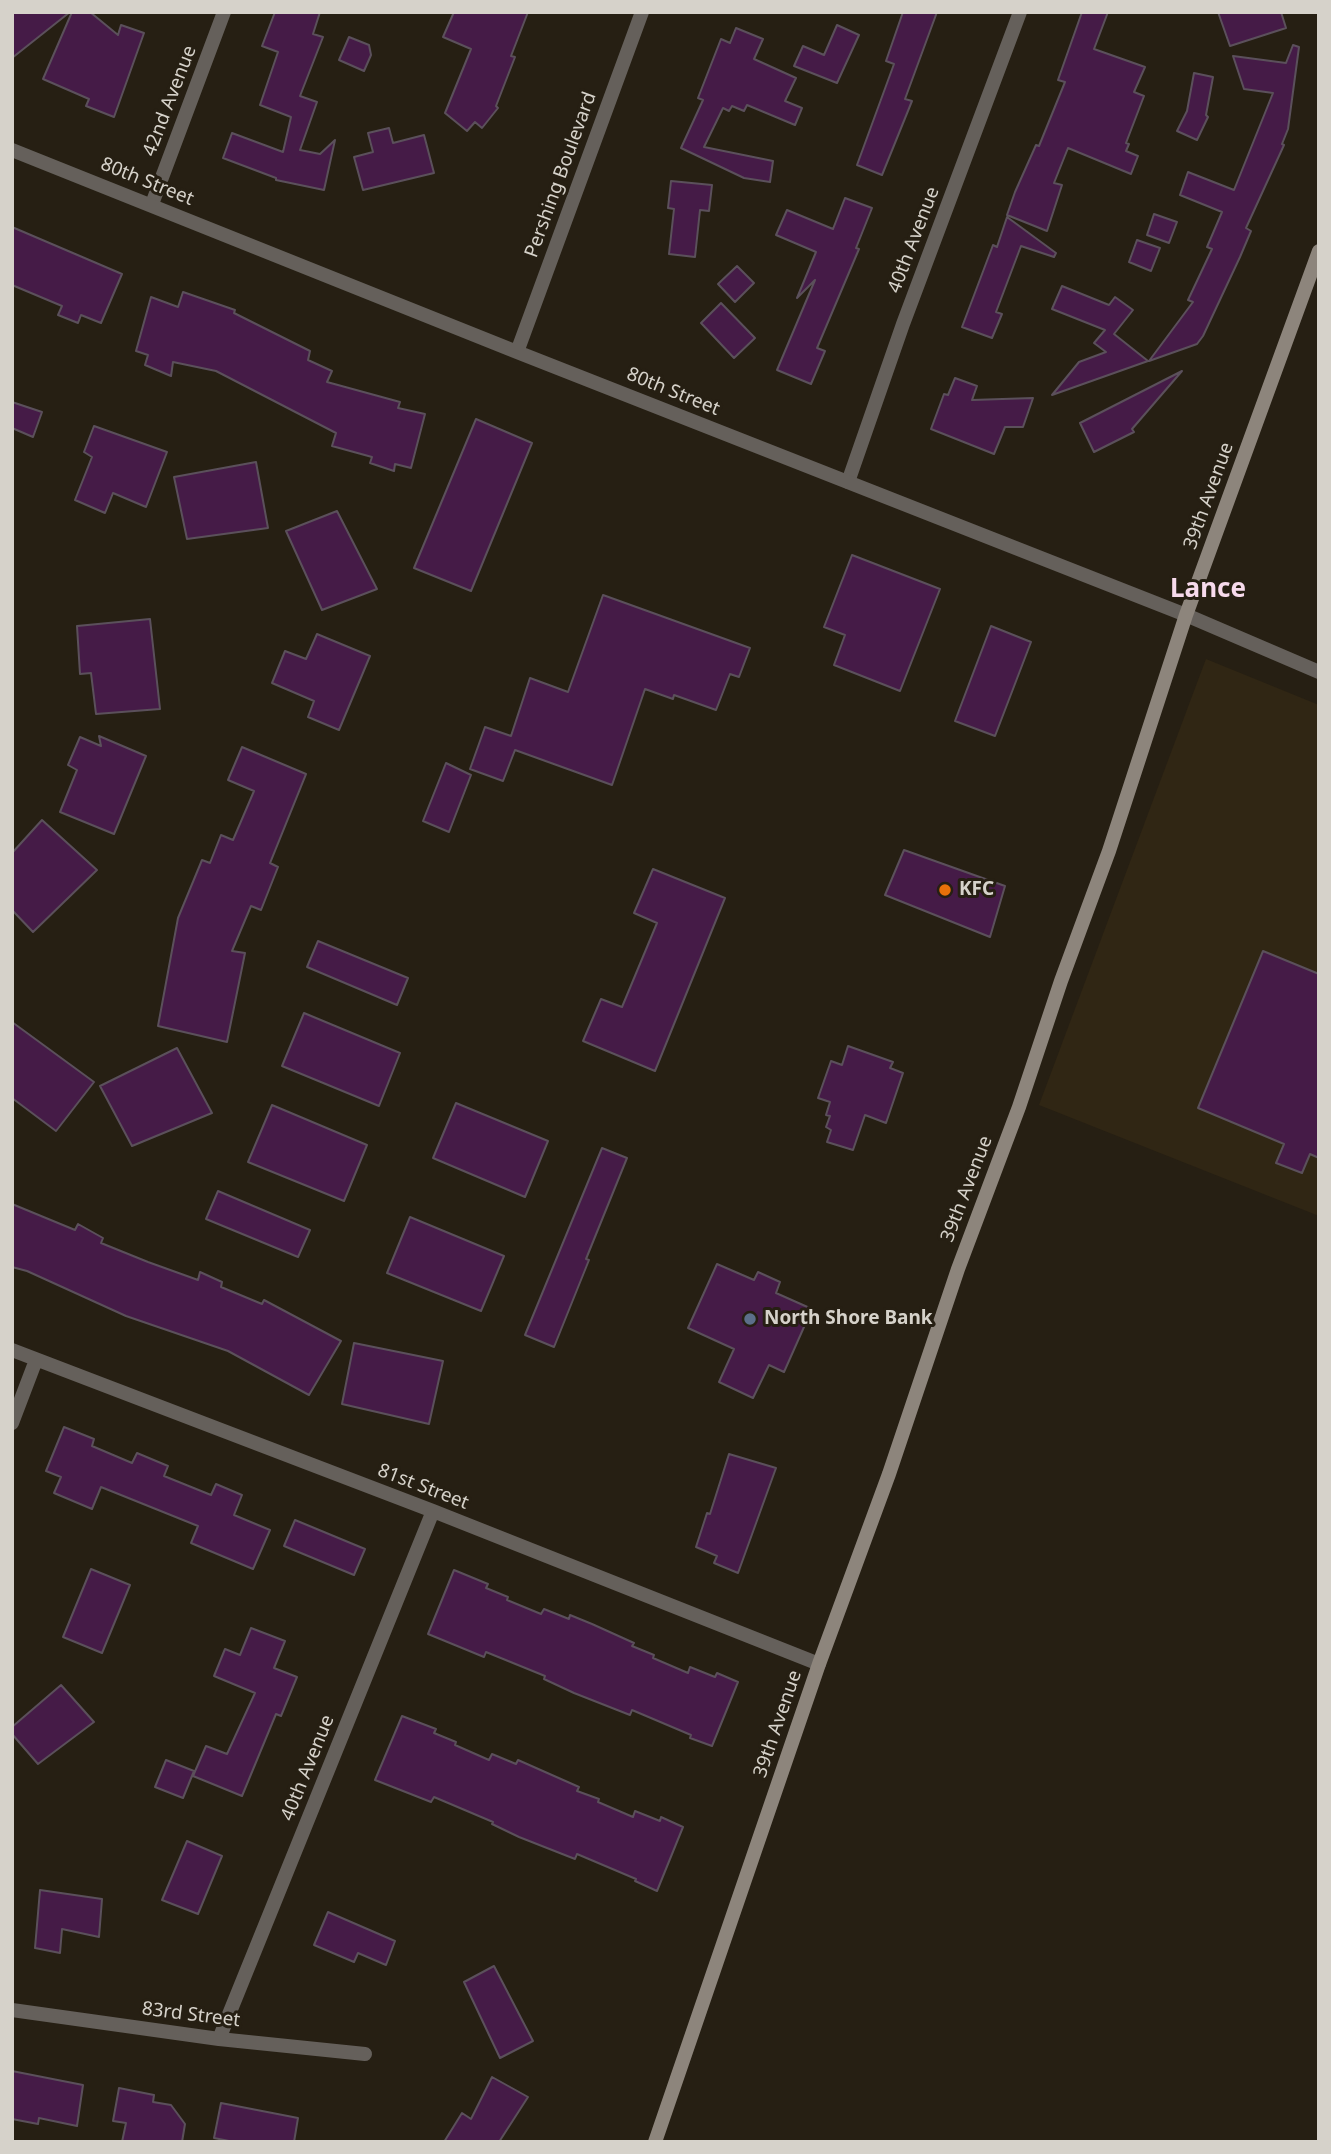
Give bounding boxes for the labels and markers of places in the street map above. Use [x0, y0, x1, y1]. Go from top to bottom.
place label: KFC [959, 879, 994, 901]
marker: KFC [937, 882, 953, 898]
place label: North Shore Bank [764, 1308, 933, 1330]
marker: North Shore Bank [742, 1311, 758, 1327]

